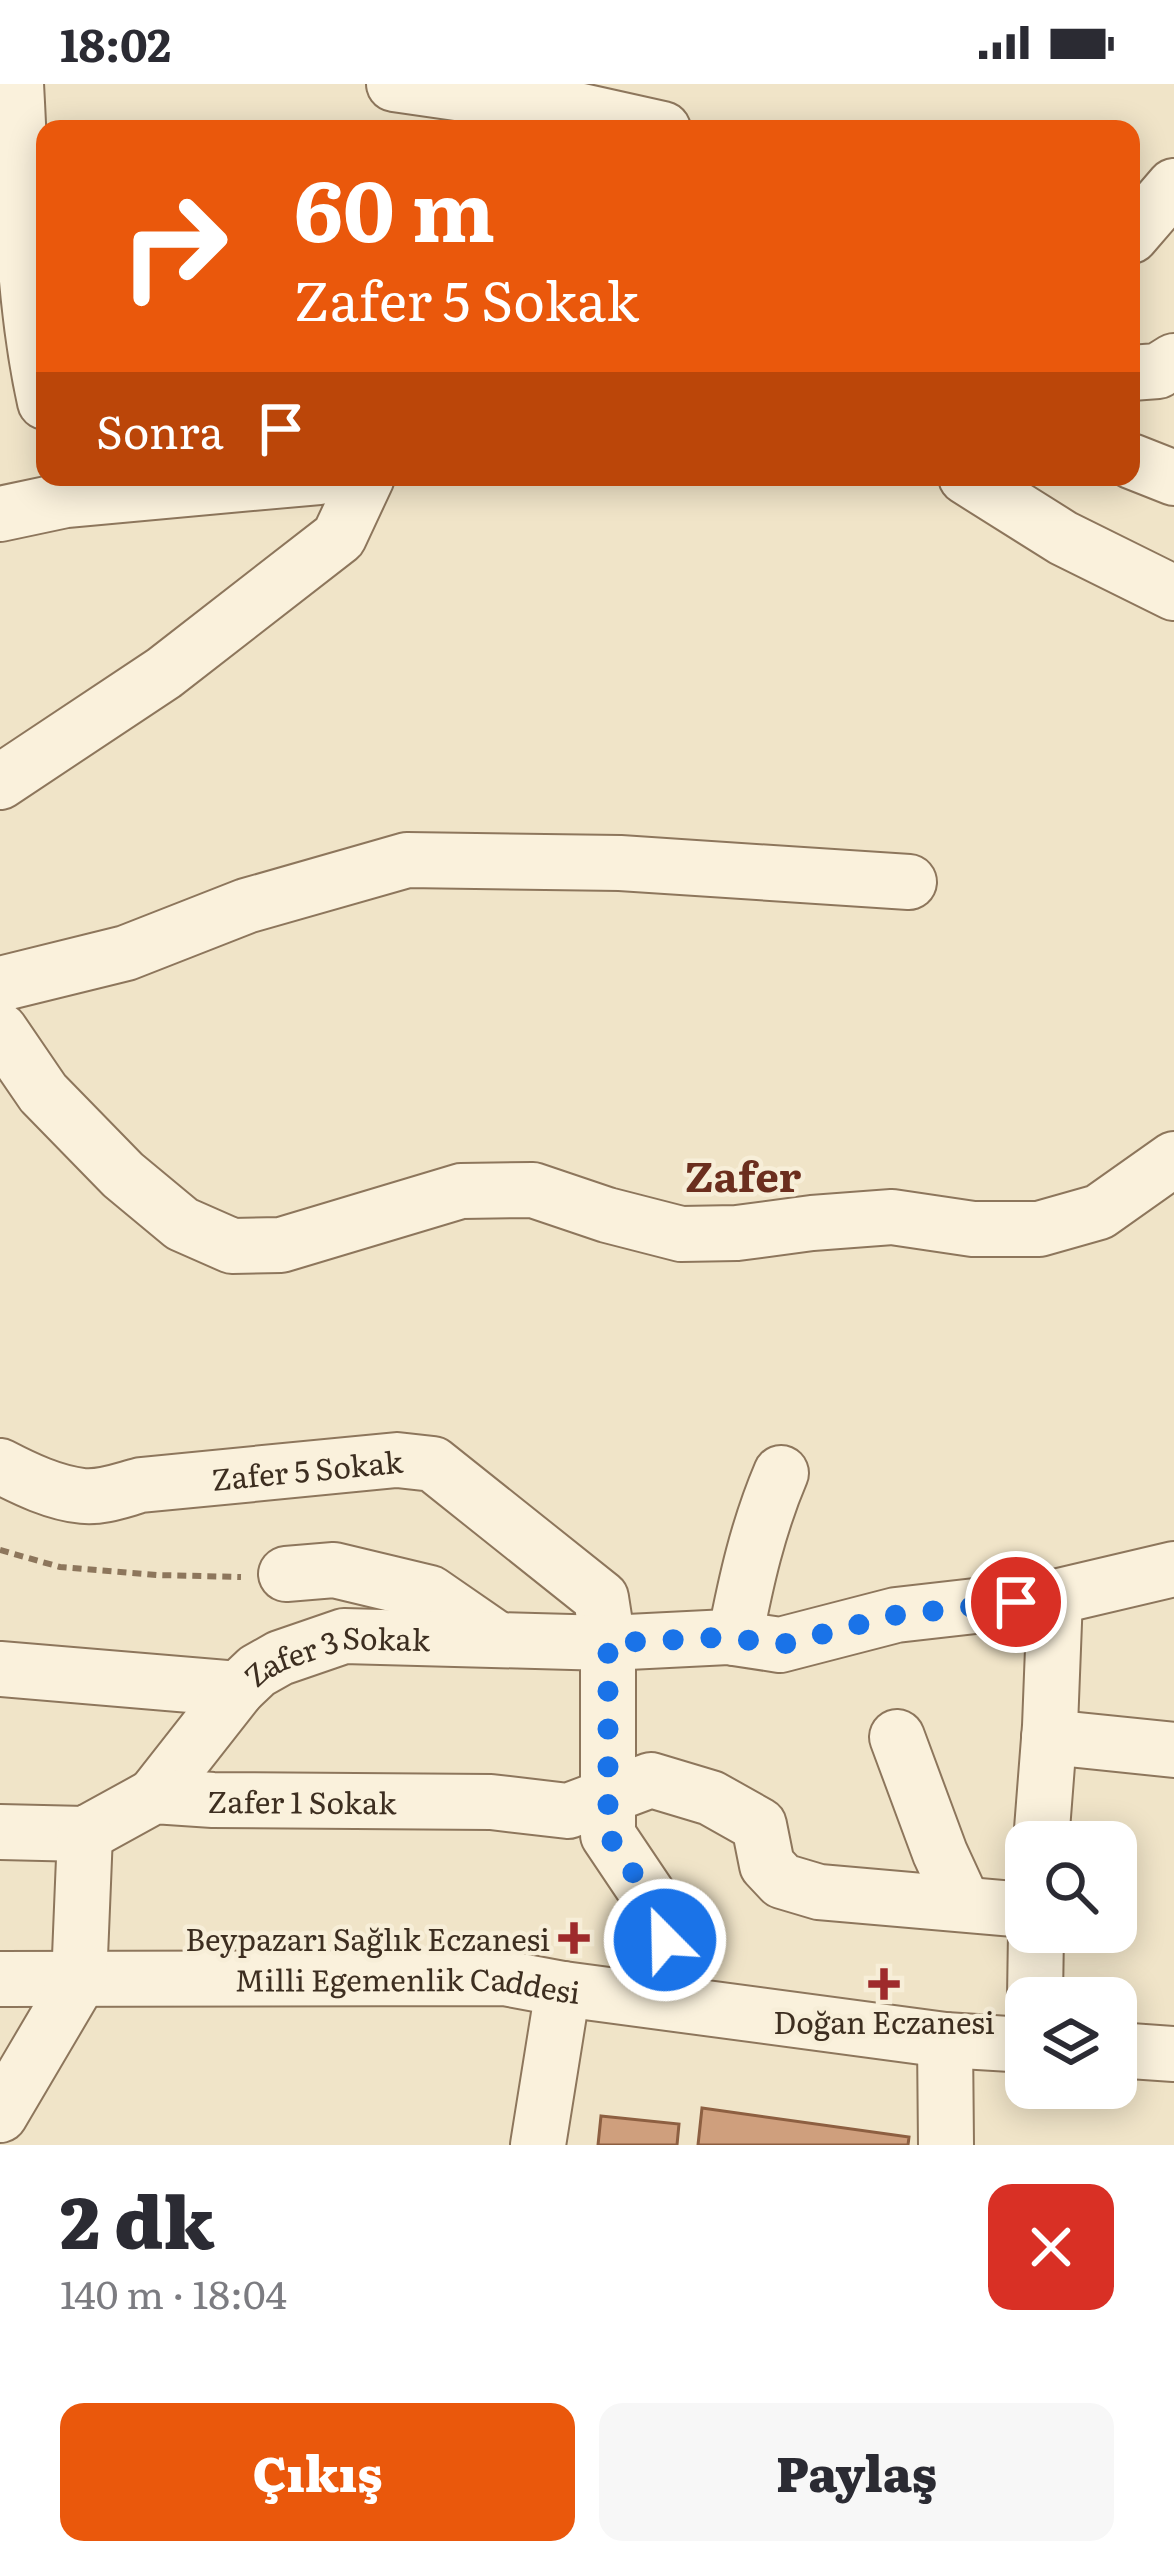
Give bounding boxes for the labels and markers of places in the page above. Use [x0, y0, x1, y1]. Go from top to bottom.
pin [965, 1551, 1067, 1653]
place label: Beypazarı Sağlık Eczanesi [185, 1916, 550, 1960]
marker: Beypazarı Sağlık Eczanesi [561, 1925, 587, 1951]
marker: Doğan Eczanesi [871, 1971, 897, 1997]
place label: Doğan Eczanesi [773, 1999, 995, 2043]

